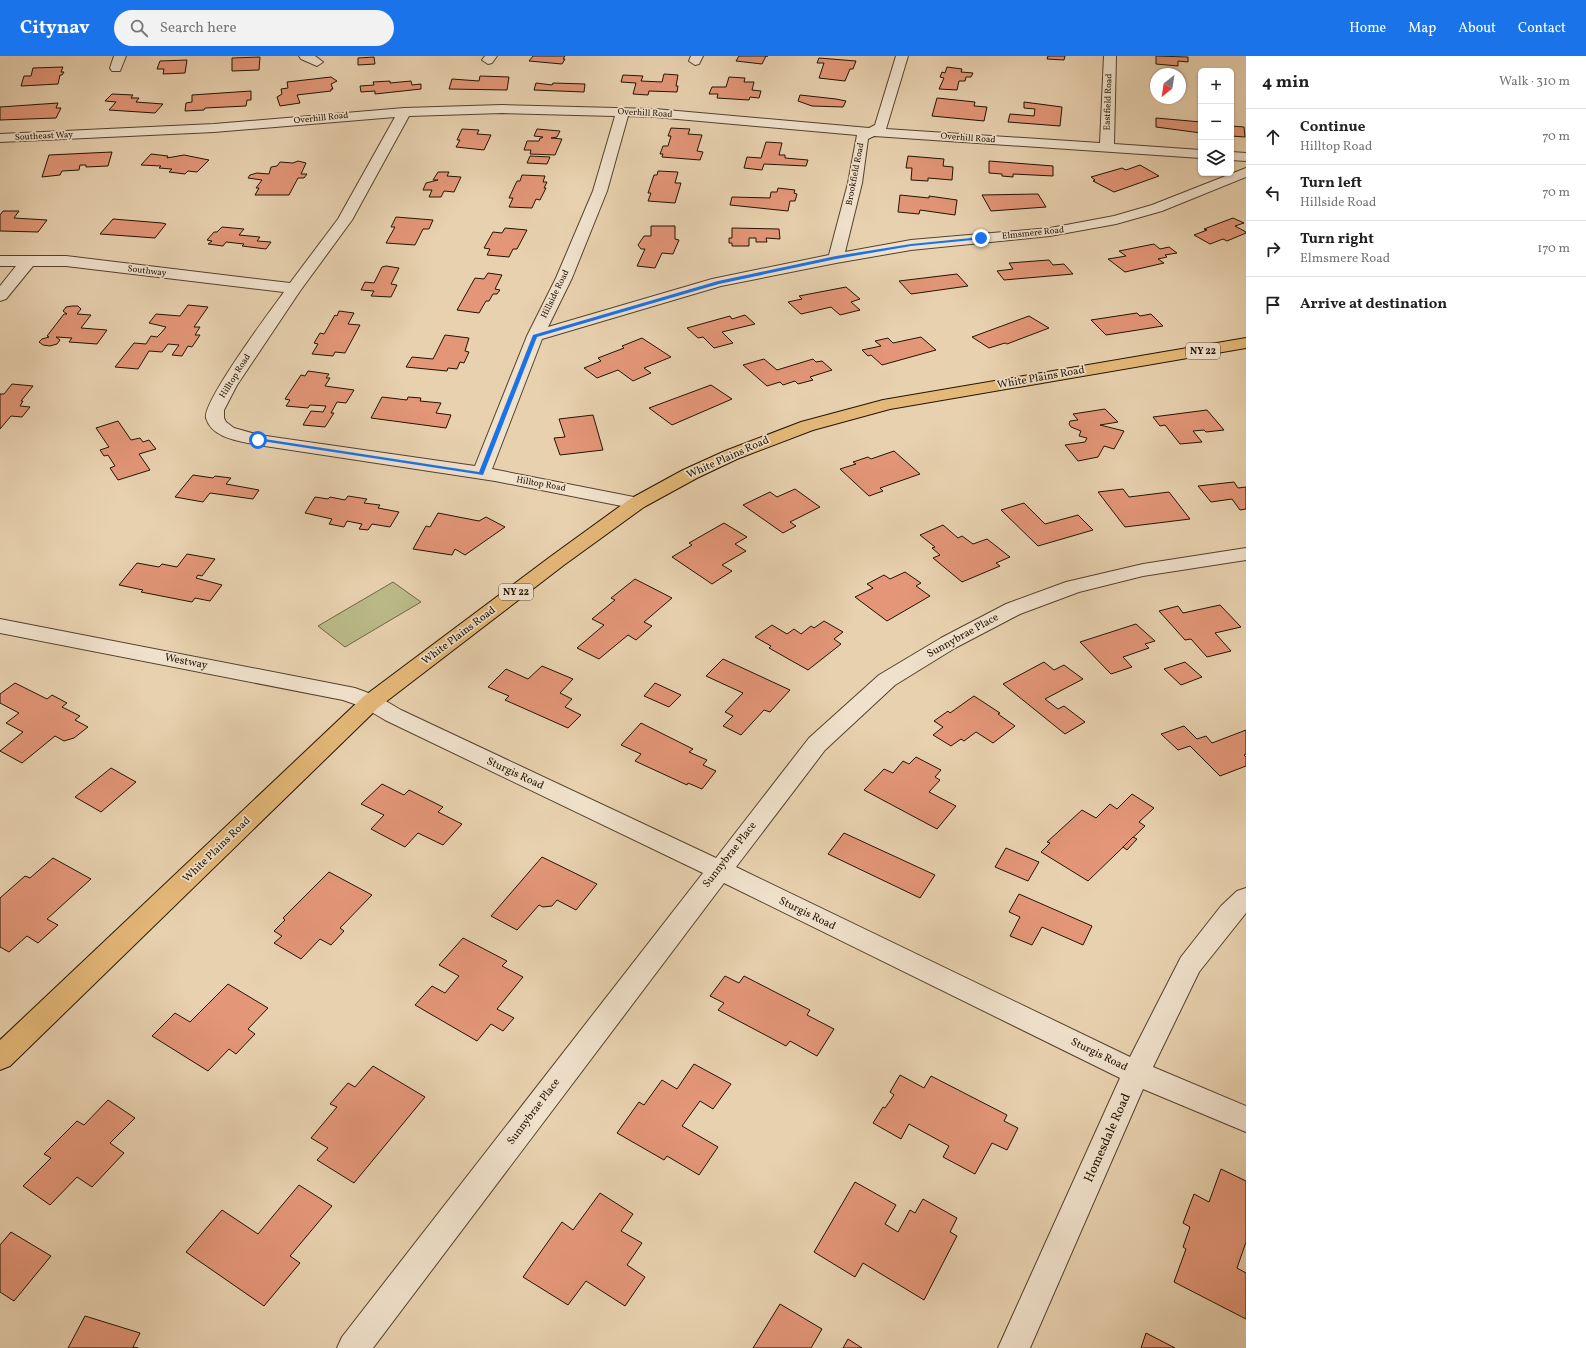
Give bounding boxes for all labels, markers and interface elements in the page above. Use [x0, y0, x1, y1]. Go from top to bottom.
search box [114, 10, 394, 46]
text: Citynav [20, 15, 90, 41]
icon: search [128, 17, 150, 39]
text: Search here [160, 18, 237, 39]
text: Home [1349, 19, 1386, 38]
text: Map [1408, 19, 1436, 38]
text: About [1458, 19, 1496, 38]
text: Contact [1518, 19, 1566, 38]
north arrow [1150, 68, 1186, 104]
map controls [1198, 68, 1234, 176]
button: + [1198, 68, 1234, 104]
text: 4 min [1262, 71, 1309, 94]
street label: Eastfield Road [1101, 73, 1115, 131]
text: Walk · 310 m [1499, 73, 1570, 91]
button: − [1198, 104, 1234, 140]
street label: Overhill Road [617, 105, 673, 121]
street label: Overhill Road [293, 109, 349, 127]
text: Continue [1300, 117, 1365, 138]
icon: ahead [1262, 126, 1284, 148]
street label: Southeast Way [15, 128, 73, 144]
text: 70 m [1542, 128, 1570, 146]
street label: Overhill Road [940, 130, 996, 146]
text: Hilltop Road [1300, 138, 1372, 156]
button: layers [1198, 140, 1234, 176]
street label: Brookfield Road [843, 142, 867, 206]
text: Turn left [1300, 173, 1362, 194]
icon: left [1262, 182, 1284, 204]
text: 70 m [1542, 184, 1570, 202]
text: Hillside Road [1300, 194, 1376, 212]
street label: Elmsmere Road [1001, 223, 1065, 243]
route end [972, 229, 990, 247]
text: Turn right [1300, 229, 1374, 250]
icon: right [1262, 238, 1284, 260]
text: 170 m [1537, 240, 1570, 258]
text: Elmsmere Road [1300, 250, 1390, 268]
street label: Southway [127, 262, 167, 280]
street label: Hillside Road [538, 267, 572, 321]
icon: arrive [1262, 294, 1284, 316]
text: Arrive at destination [1300, 294, 1447, 315]
road number: NY 22 [1186, 343, 1220, 359]
street label: Hilltop Road [216, 351, 254, 401]
street label: White Plains Road [996, 363, 1086, 393]
route start [249, 431, 267, 449]
street label: White Plains Road [684, 433, 772, 483]
street label: Hilltop Road [515, 473, 567, 495]
road number: NY 22 [499, 584, 533, 600]
street label: White Plains Road [419, 603, 499, 669]
street label: Sunnybrae Place [924, 610, 1002, 662]
street label: Westway [163, 650, 209, 674]
street label: Sturgis Road [484, 754, 546, 794]
street label: White Plains Road [180, 814, 254, 886]
street label: Sunnybrae Place [700, 819, 760, 891]
street label: Sturgis Road [776, 894, 838, 934]
street label: Sturgis Road [1068, 1035, 1130, 1075]
street label: Sunnybrae Place [504, 1076, 564, 1148]
street label: Homesdale Road [1080, 1091, 1136, 1185]

